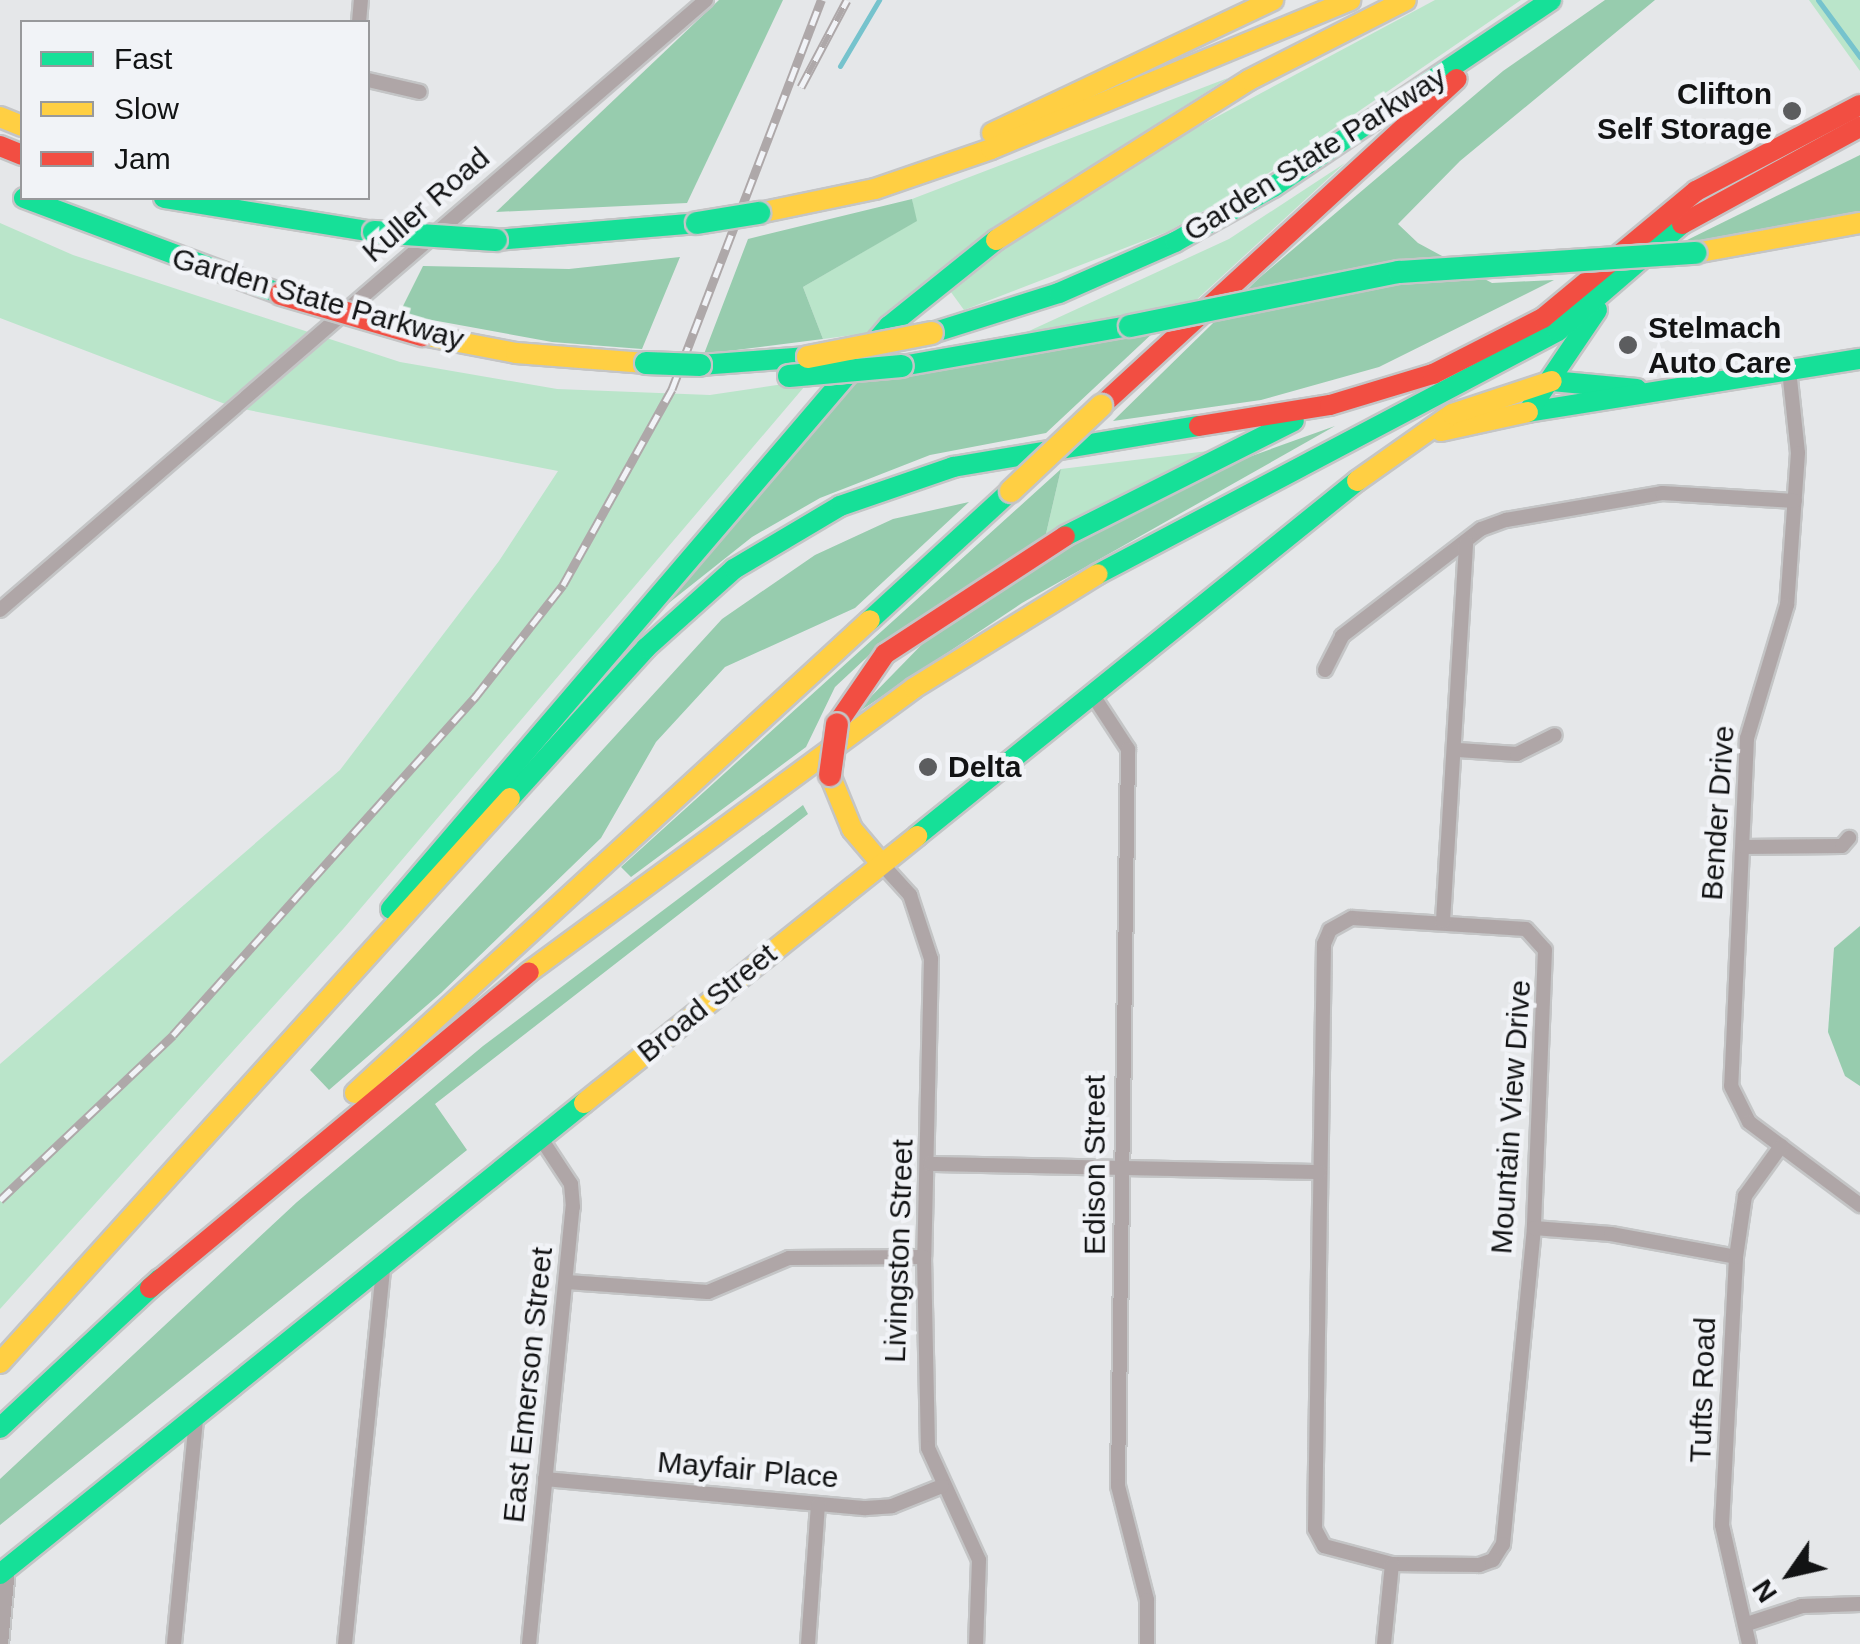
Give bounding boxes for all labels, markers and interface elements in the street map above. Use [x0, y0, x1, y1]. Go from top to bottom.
legend [20, 20, 370, 200]
text: Fast [114, 42, 172, 75]
street label: Garden State Parkway [1177, 59, 1453, 249]
place label: Clifton Self Storage [1597, 76, 1772, 146]
text: Slow [114, 92, 179, 125]
marker: Clifton Self Storage [1781, 100, 1803, 122]
street label: Kuller Road [355, 140, 497, 270]
text: Jam [114, 142, 171, 175]
street label: Garden State Parkway [168, 240, 468, 358]
place label: Stelmach Auto Care [1648, 310, 1791, 380]
marker: Stelmach Auto Care [1617, 334, 1639, 356]
street label: Bender Drive [1694, 724, 1742, 902]
place label: Delta [948, 749, 1021, 785]
marker: Delta [917, 756, 939, 778]
street label: Broad Street [630, 936, 784, 1070]
street label: Mountain View Drive [1483, 979, 1539, 1255]
street label: Edison Street [1077, 1075, 1113, 1255]
street label: Livingston Street [877, 1139, 921, 1363]
street label: East Emerson Street [496, 1245, 560, 1525]
street label: Tufts Road [1682, 1317, 1724, 1463]
street label: Mayfair Place [656, 1444, 840, 1496]
north arrow [1740, 1524, 1840, 1624]
text: N [1746, 1574, 1783, 1608]

